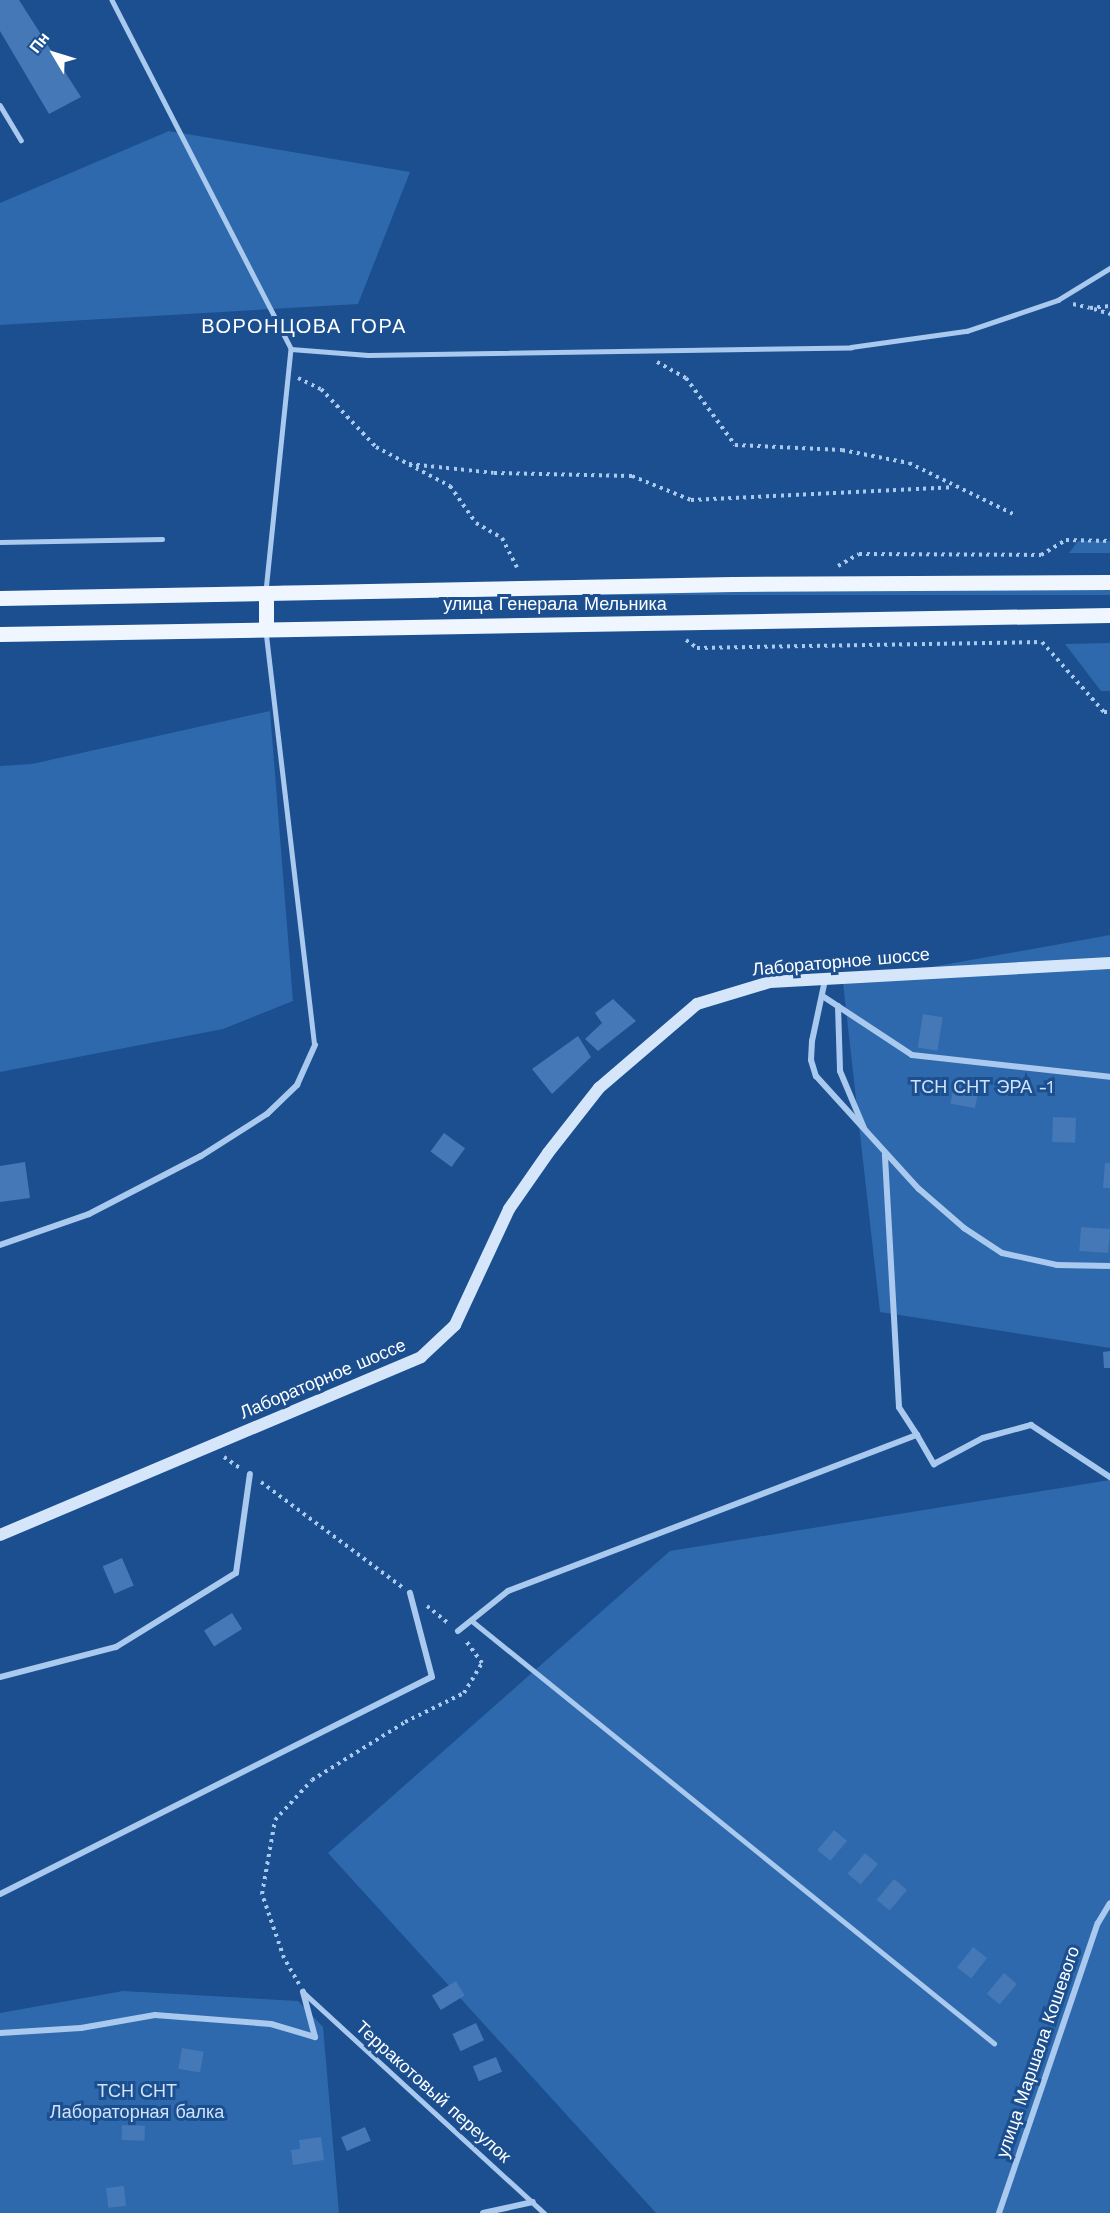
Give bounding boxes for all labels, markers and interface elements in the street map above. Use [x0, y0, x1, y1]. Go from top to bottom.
north arrow [24, 24, 84, 84]
text: Пн [25, 28, 53, 57]
district label: ВОРОНЦОВА ГОРА [201, 314, 407, 338]
street label: улица Генерала Мельника [443, 593, 667, 615]
street label: Лабораторное шоссе [751, 943, 931, 981]
park label: ТСН СНТ ЭРА -1 [910, 1076, 1054, 1098]
street label: Лабораторное шоссе [237, 1334, 409, 1424]
street label: улица Маршала Кошевого [992, 1943, 1084, 2161]
street label: Терракотовый переулок [351, 2017, 515, 2167]
park label: ТСН СНТ Лабораторная балка [50, 2081, 224, 2124]

